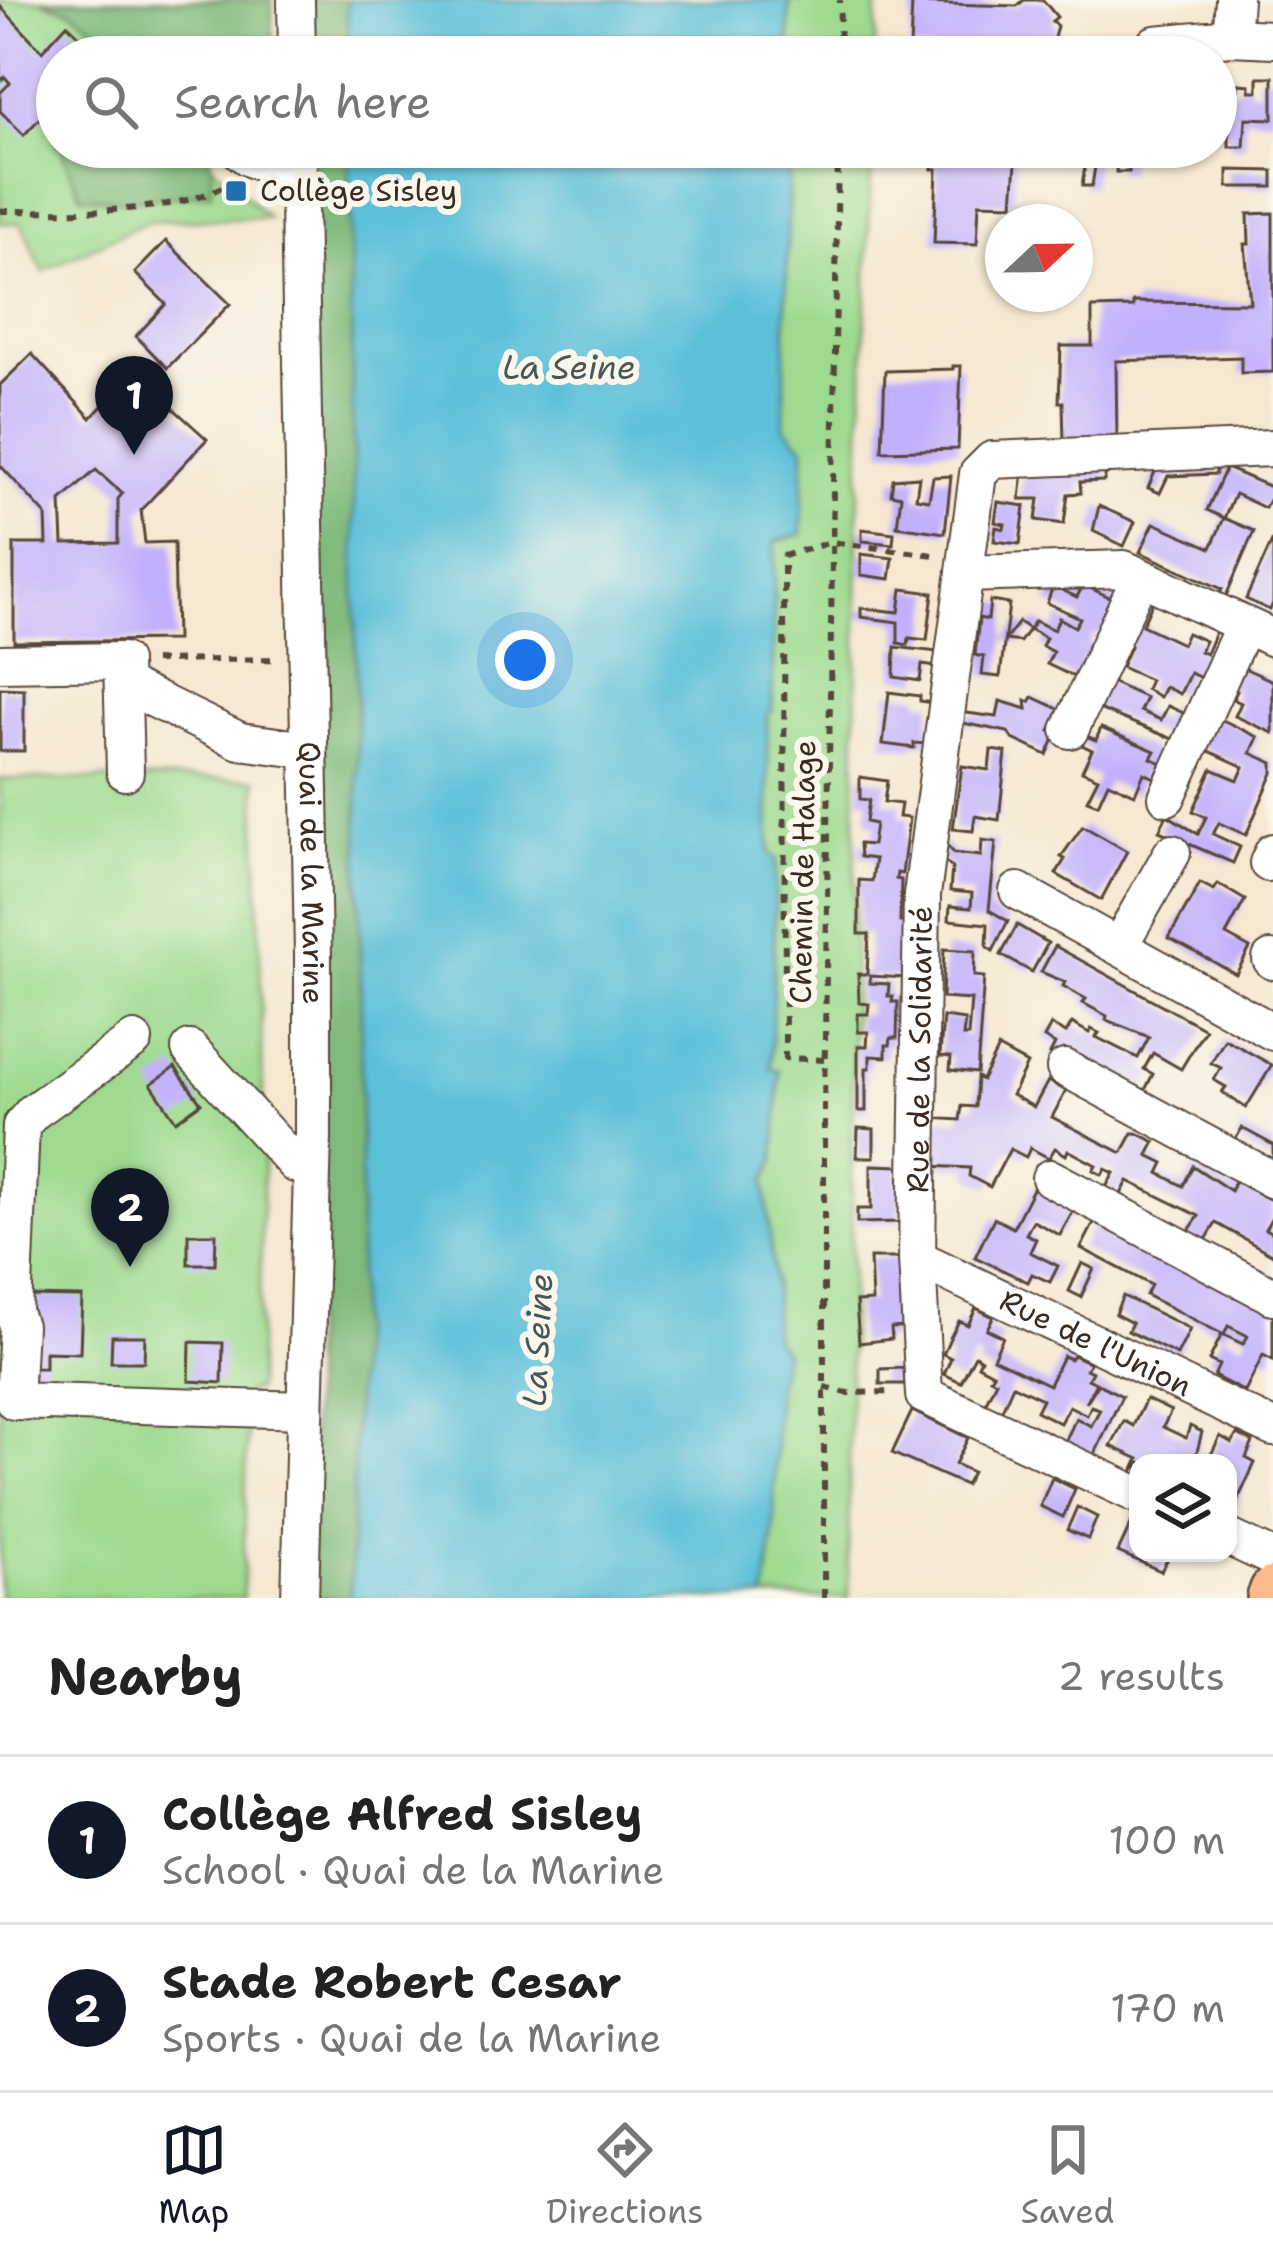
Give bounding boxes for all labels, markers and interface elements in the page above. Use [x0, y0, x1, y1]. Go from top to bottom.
search box [36, 36, 1237, 168]
icon: search [78, 69, 144, 135]
text: Search here [174, 72, 431, 132]
place label: Collège Sisley [260, 170, 457, 211]
marker: Collège Sisley [223, 178, 249, 204]
north arrow [985, 204, 1093, 312]
water label: La Seine [502, 345, 636, 390]
pin: 1 [95, 356, 173, 455]
your location [495, 630, 555, 690]
street label: Chemin de Halage [780, 740, 825, 1004]
street label: Quai de la Marine [289, 741, 334, 1005]
street label: Rue de la Solidarité [897, 905, 942, 1193]
pin: 2 [91, 1168, 169, 1267]
water label: La Seine [512, 1272, 563, 1408]
street label: Rue de l'Union [993, 1280, 1198, 1406]
map controls [1129, 1454, 1237, 1562]
button: layers [1129, 1454, 1237, 1562]
text: Nearby [48, 1642, 243, 1710]
text: 2 results [1058, 1650, 1225, 1702]
text: Collège Alfred Sisley [162, 1784, 642, 1844]
text: 1 [78, 1814, 96, 1866]
text: 100 m [1109, 1814, 1225, 1866]
text: School · Quai de la Marine [162, 1844, 664, 1896]
text: Stade Robert Cesar [162, 1952, 622, 2012]
text: 2 [73, 1982, 101, 2034]
text: 170 m [1110, 1982, 1225, 2034]
text: Sports · Quai de la Marine [162, 2012, 661, 2064]
tab: Map [159, 2117, 229, 2234]
tab: Directions [546, 2117, 704, 2234]
tab: Saved [1021, 2117, 1114, 2234]

